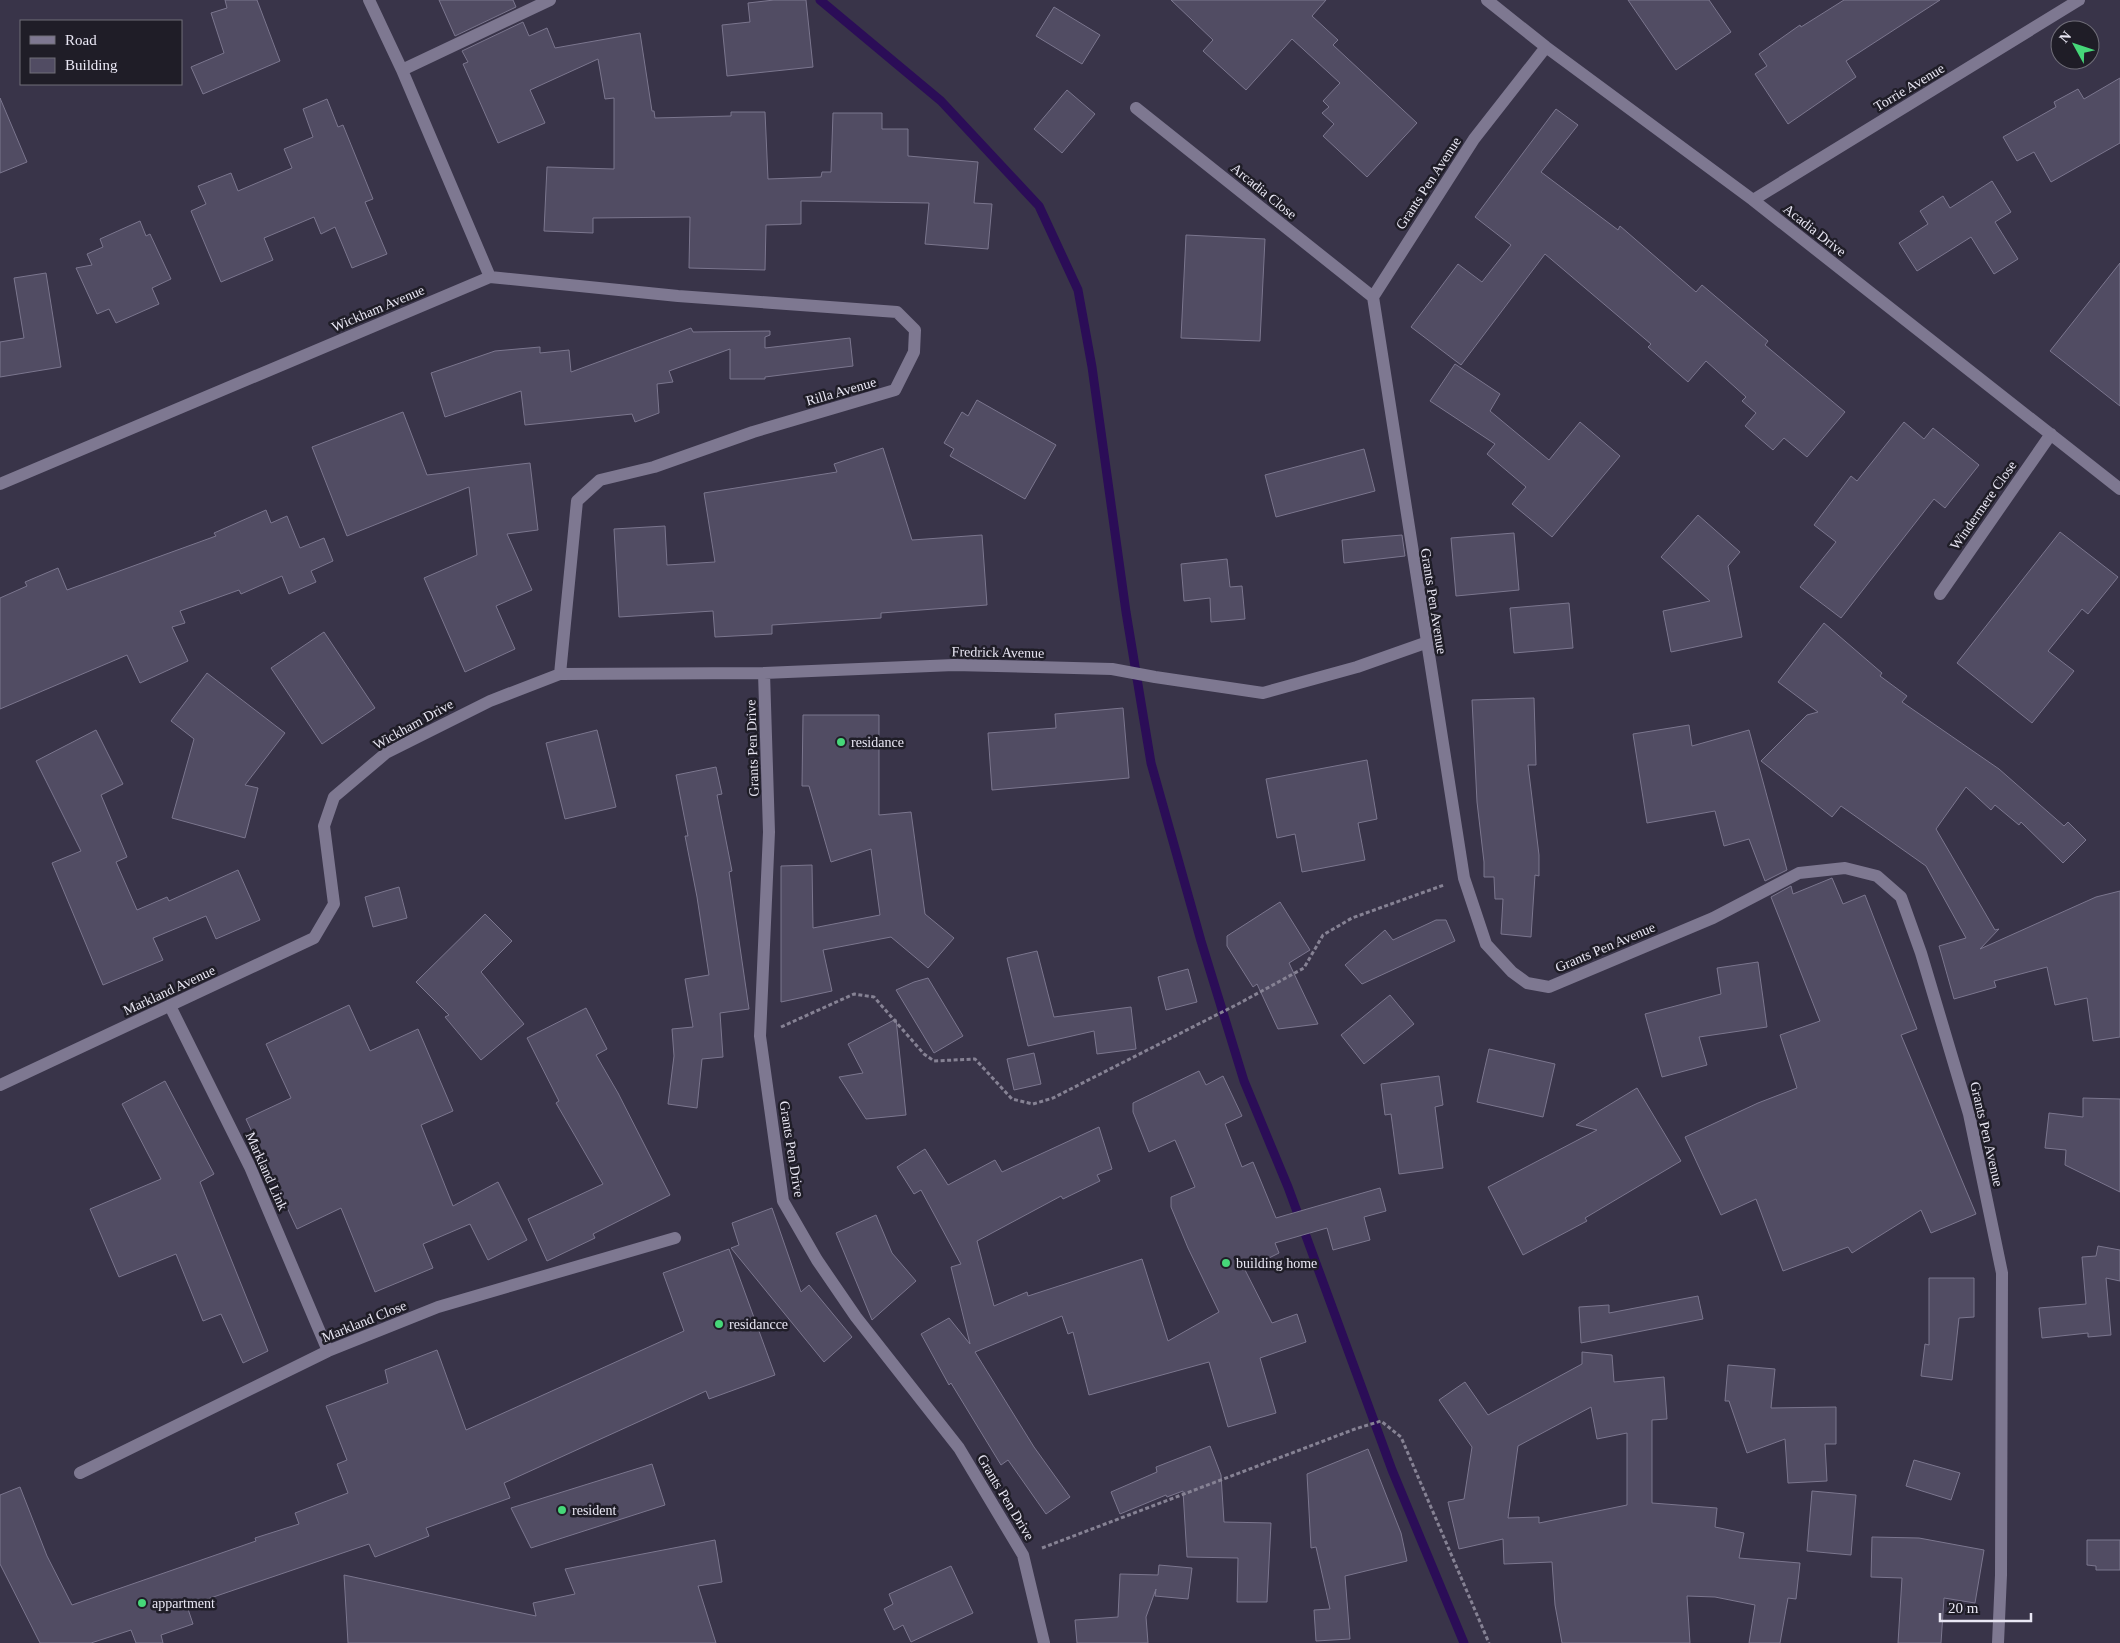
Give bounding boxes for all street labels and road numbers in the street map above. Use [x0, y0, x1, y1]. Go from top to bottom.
street label: Torrie Avenue [1871, 61, 1947, 114]
street label: Grants Pen Avenue [1393, 134, 1464, 232]
street label: Arcadia Close [1228, 160, 1299, 222]
street label: Acadia Drive [1781, 201, 1849, 259]
street label: Wickham Avenue [330, 282, 427, 335]
street label: Rilla Avenue [804, 374, 878, 409]
street label: Windermere Close [1947, 458, 2020, 553]
street label: Grants Pen Avenue [1418, 547, 1449, 655]
street label: Fredrick Avenue [952, 644, 1044, 661]
street label: Wickham Drive [371, 696, 456, 753]
street label: Grants Pen Drive [743, 699, 762, 797]
street label: Grants Pen Avenue [1553, 920, 1657, 975]
street label: Markland Avenue [121, 963, 218, 1018]
street label: Grants Pen Avenue [1967, 1080, 2006, 1188]
street label: Grants Pen Drive [776, 1100, 807, 1198]
street label: Markland Link [243, 1130, 291, 1213]
street label: Markland Close [320, 1298, 409, 1345]
street label: Grants Pen Drive [974, 1452, 1037, 1543]

